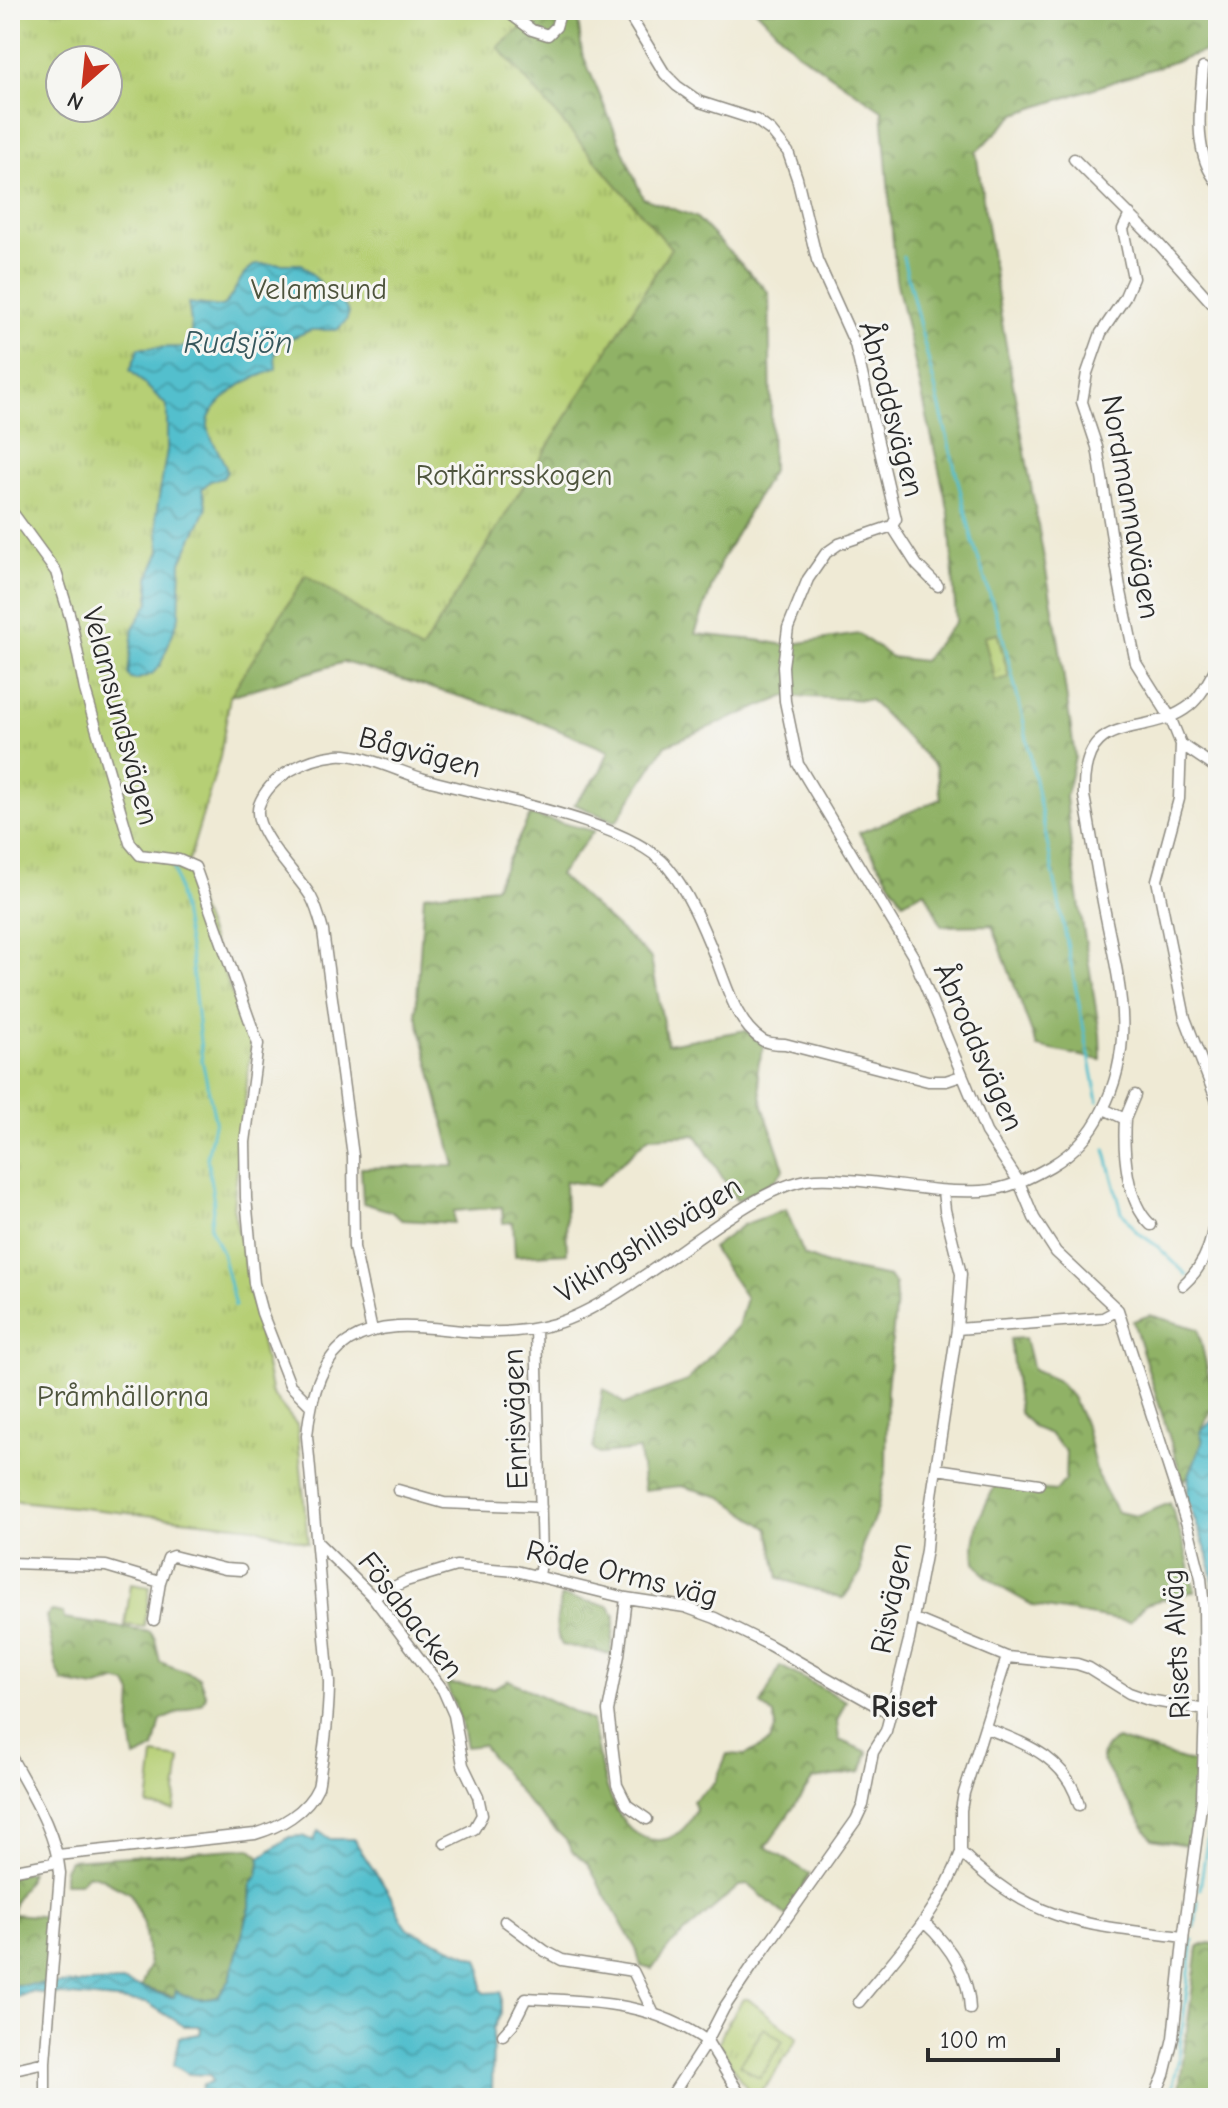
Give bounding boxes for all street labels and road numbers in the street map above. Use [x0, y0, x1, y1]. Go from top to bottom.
street label: Åbroddsvägen [851, 317, 934, 501]
street label: Nordmannavägen [1094, 393, 1167, 622]
street label: Velamsundsvägen [75, 603, 166, 829]
street label: Bågvägen [355, 719, 485, 786]
street label: Åbroddsvägen [926, 957, 1033, 1137]
street label: Vikingshillsvägen [549, 1168, 748, 1311]
street label: Enrisvägen [496, 1348, 535, 1490]
street label: Röde Orms väg [522, 1533, 721, 1614]
street label: Risvägen [864, 1540, 919, 1656]
street label: Fösabacken [350, 1545, 471, 1685]
street label: Risets Alväg [1155, 1568, 1198, 1720]

